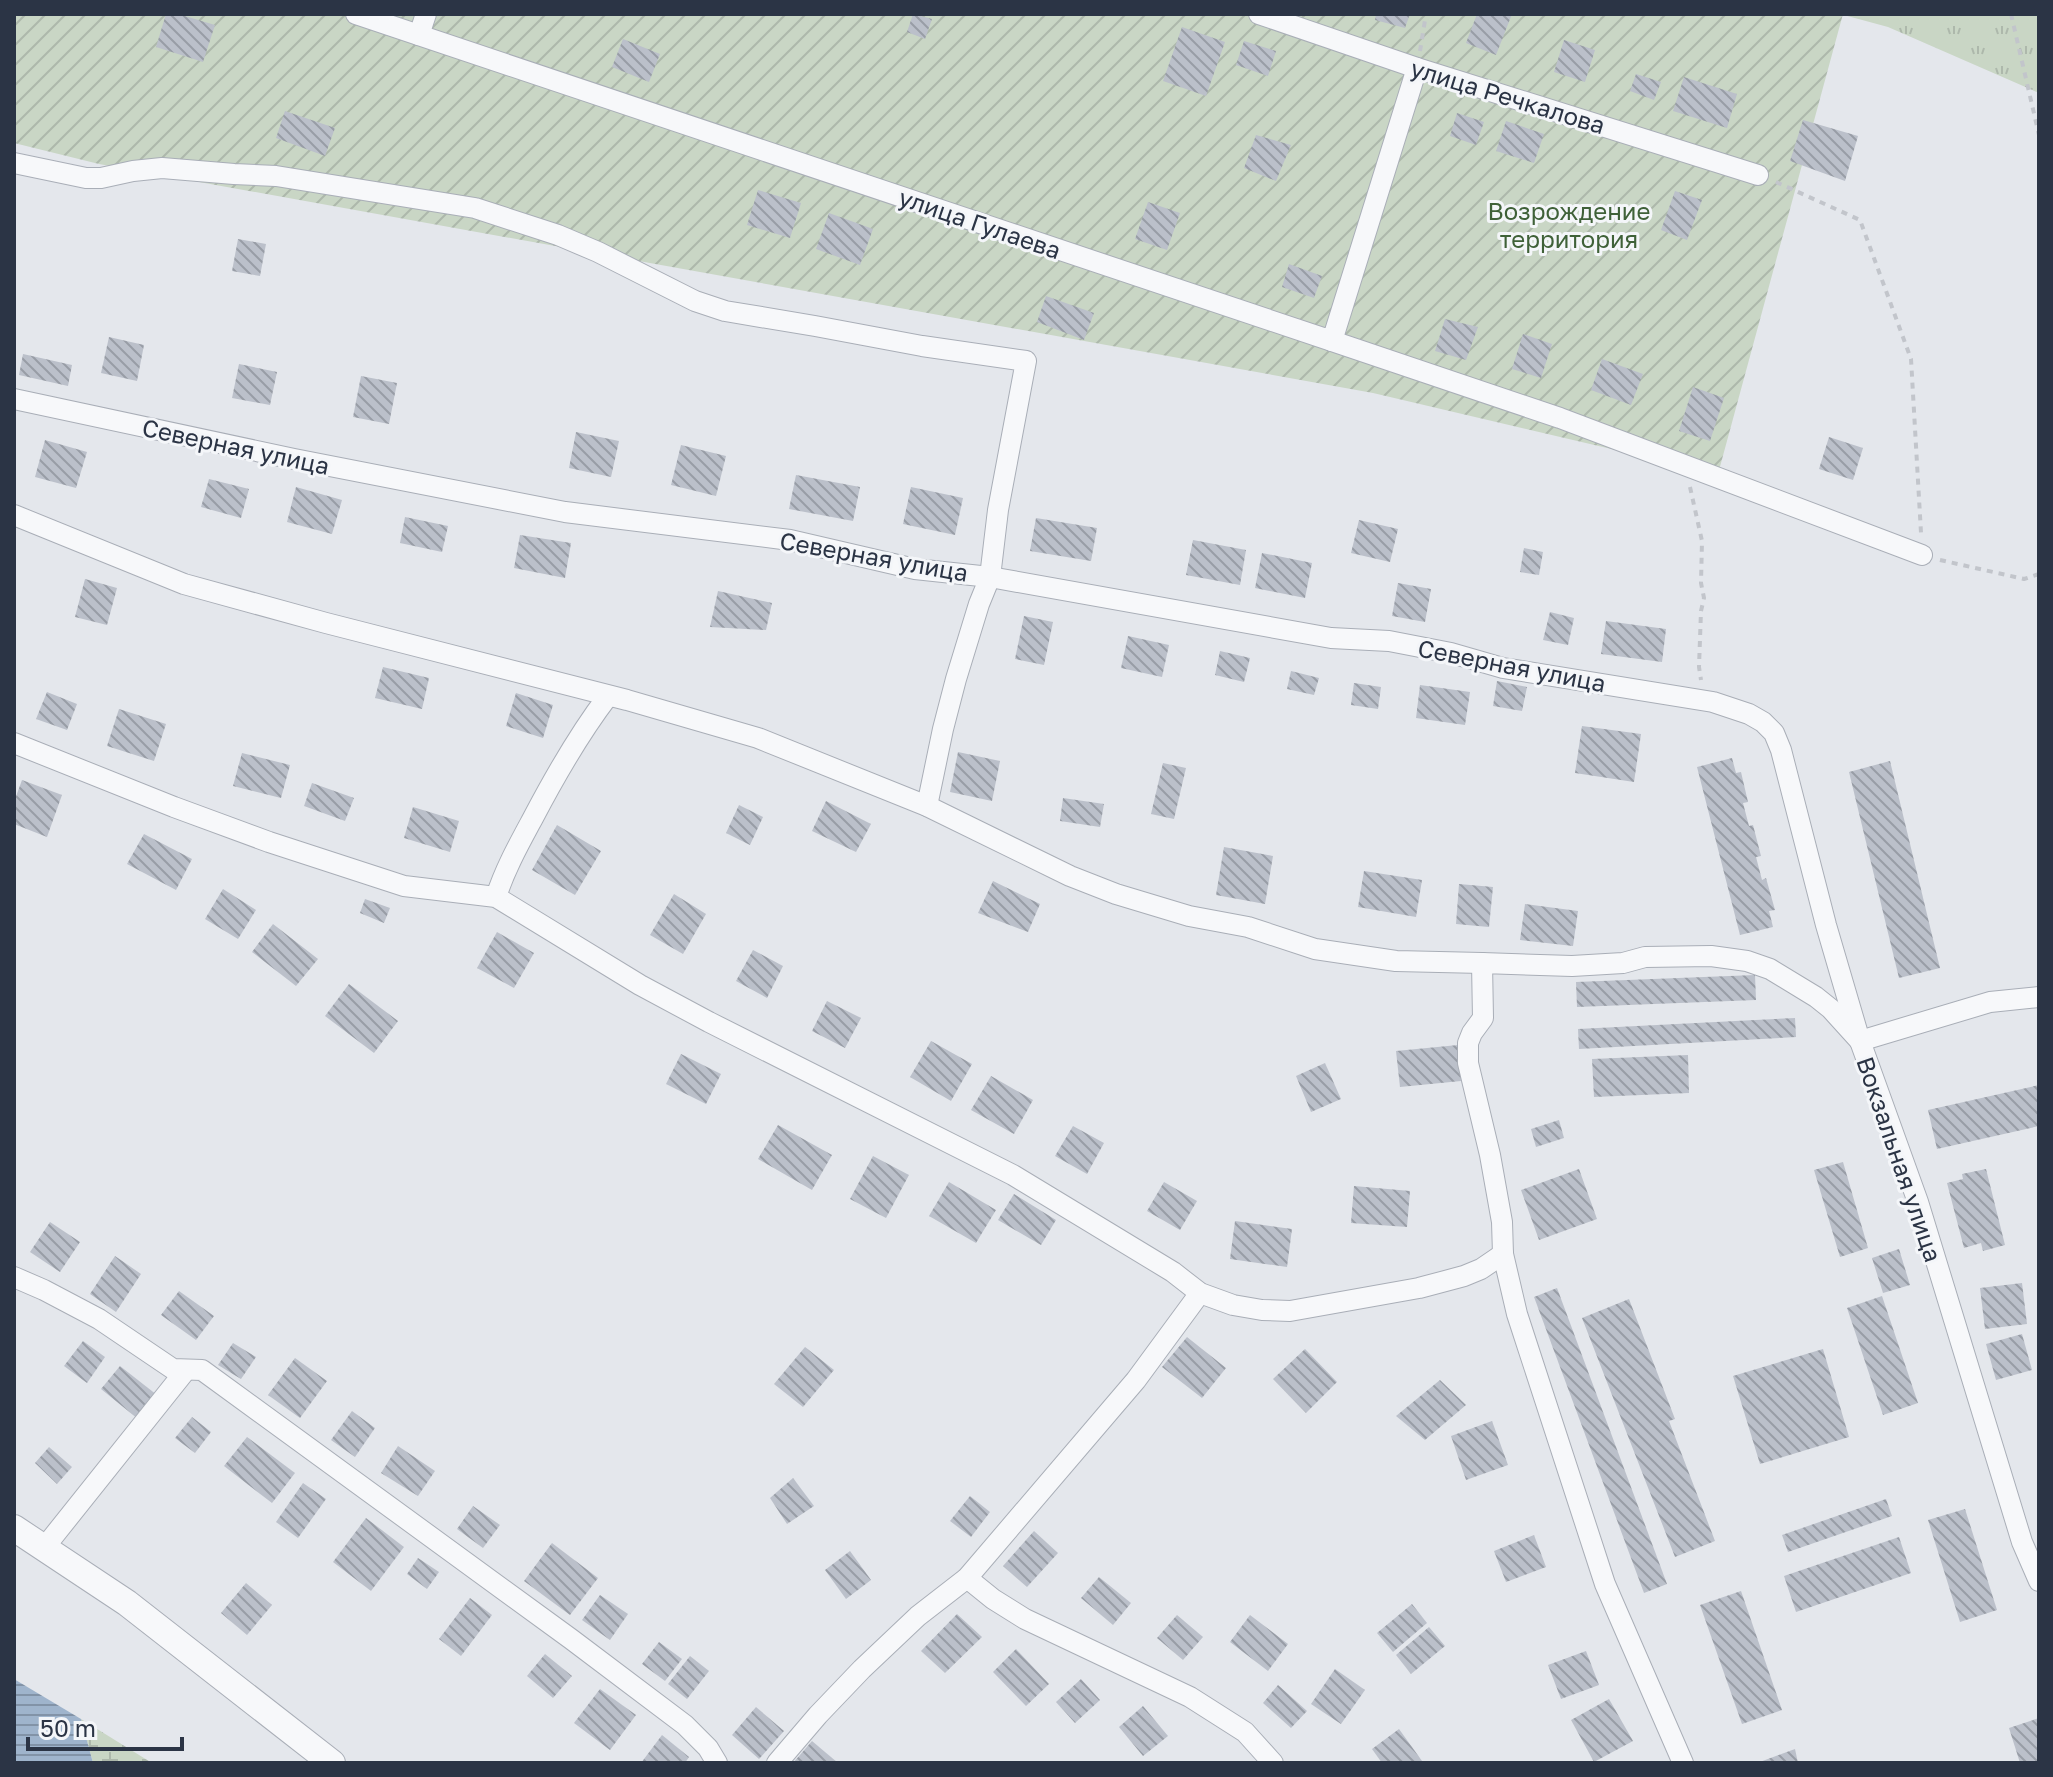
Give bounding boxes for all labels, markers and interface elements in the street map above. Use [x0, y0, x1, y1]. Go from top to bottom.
street label: улица Речкалова [1407, 53, 1609, 139]
street label: улица Гулаева [895, 182, 1065, 264]
park label: Возрождение территория [1488, 196, 1650, 253]
street label: Северная улица [140, 412, 332, 480]
street label: Северная улица [778, 525, 970, 587]
street label: Северная улица [1416, 633, 1608, 697]
street label: Вокзальная улица [1851, 1053, 1949, 1265]
scale bar [28, 1701, 182, 1751]
text: 50 m [40, 1713, 96, 1742]

